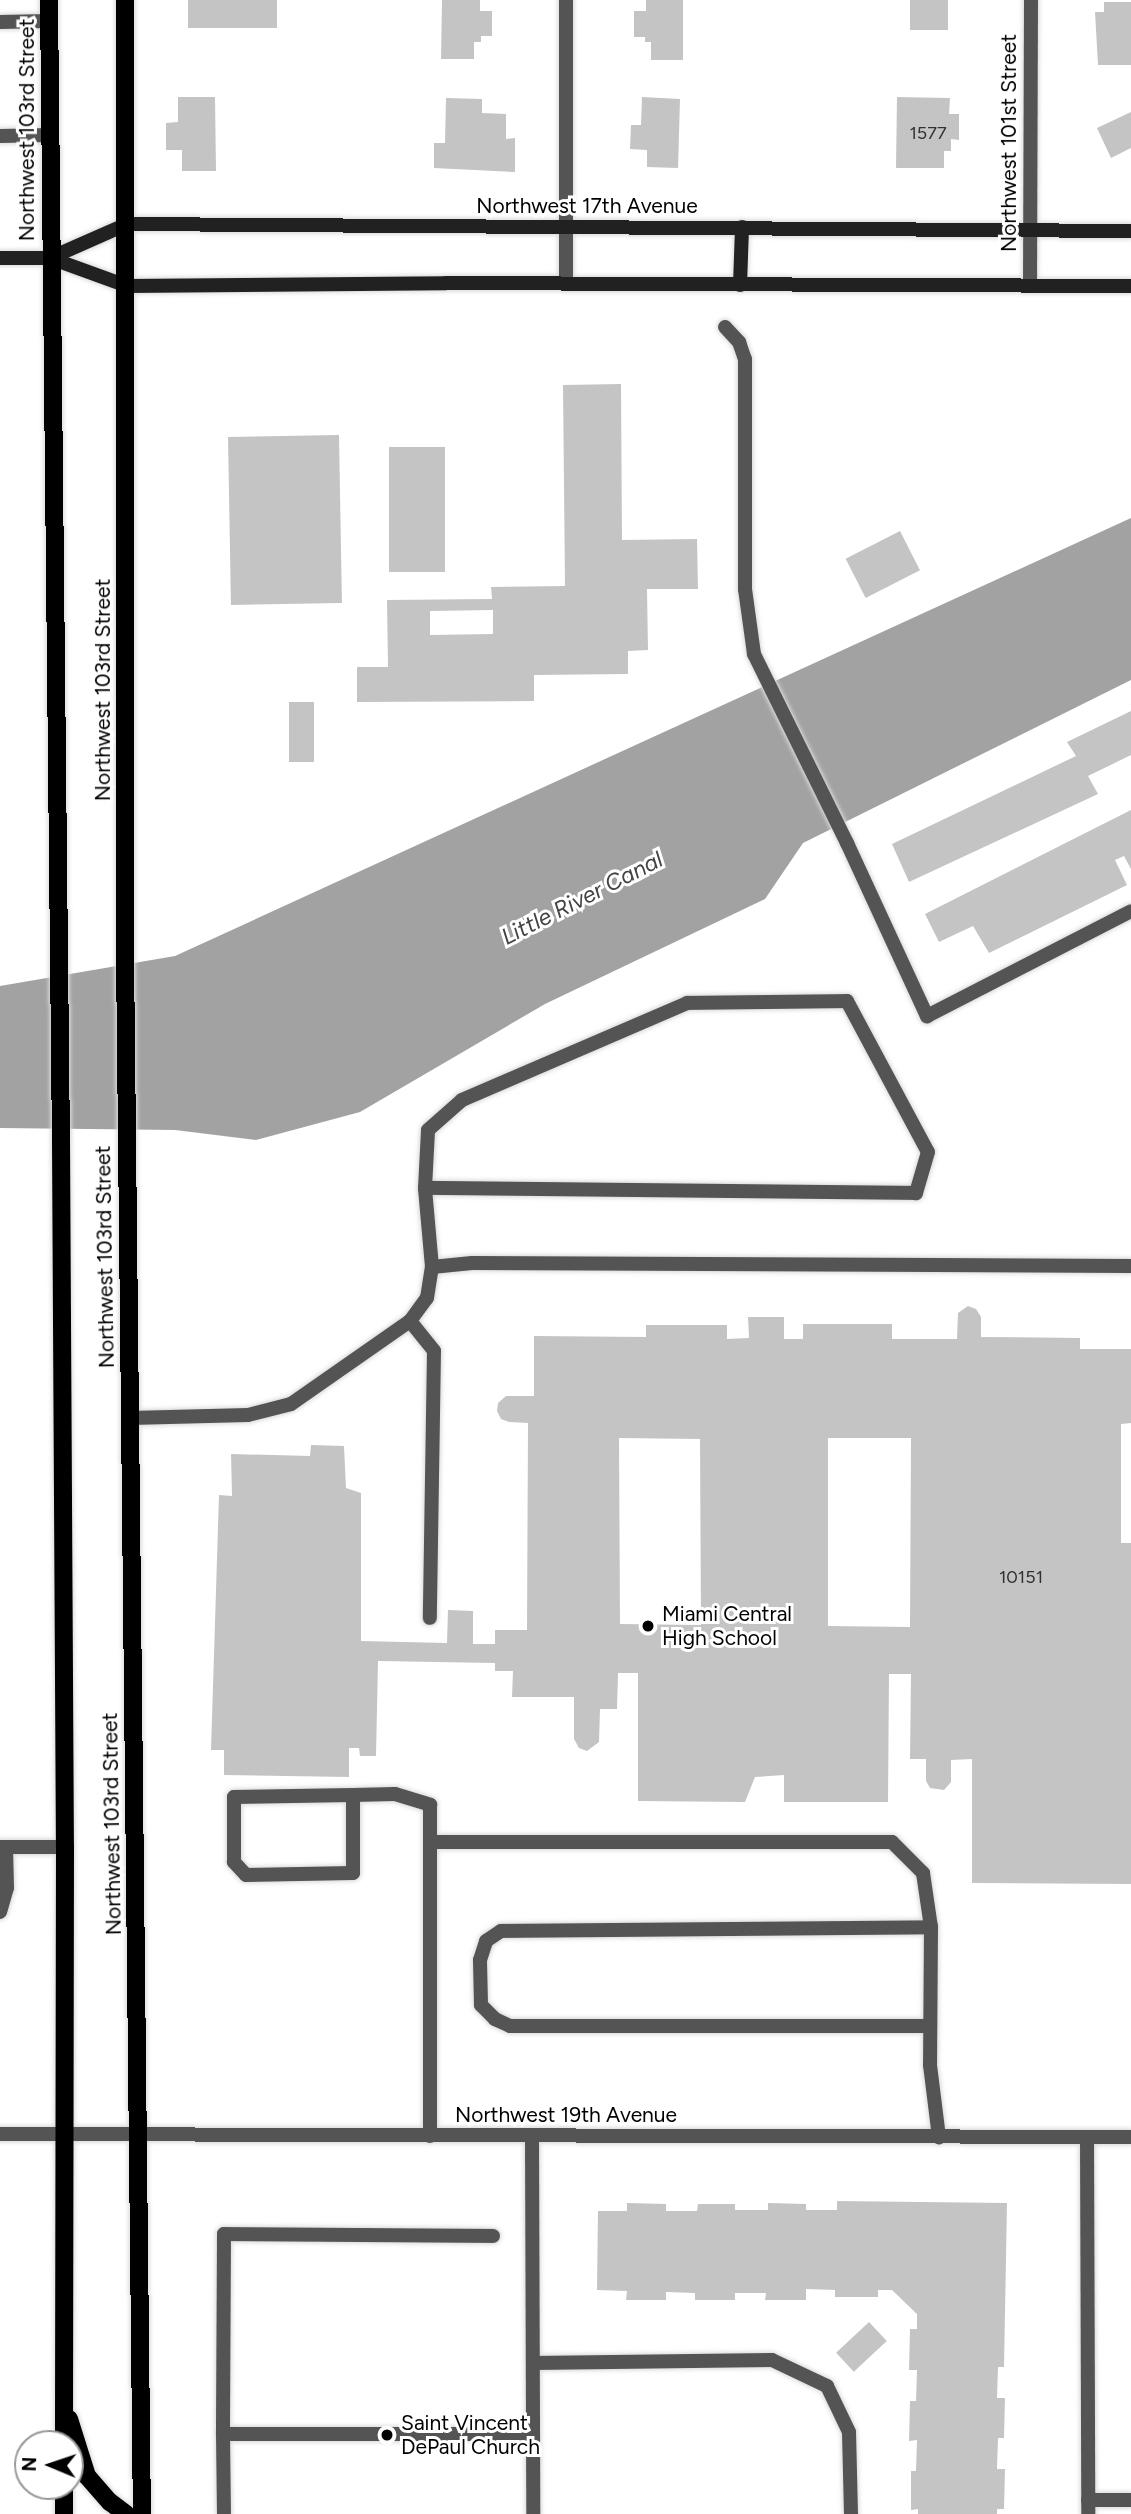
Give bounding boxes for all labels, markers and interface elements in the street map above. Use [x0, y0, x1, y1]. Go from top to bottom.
street label: Northwest 103rd Street [14, 19, 40, 241]
street label: Northwest 101st Street [996, 34, 1022, 252]
house number: 1577 [909, 122, 947, 144]
street label: Northwest 17th Avenue [476, 193, 698, 219]
street label: Northwest 103rd Street [90, 579, 116, 801]
water label: Little River Canal [497, 845, 667, 951]
street label: Northwest 103rd Street [90, 1146, 120, 1368]
house number: 10151 [999, 1566, 1043, 1588]
place label: Miami Central High School [662, 1601, 792, 1651]
marker: Miami Central High School [640, 1618, 656, 1634]
street label: Northwest 103rd Street [97, 1713, 127, 1935]
street label: Northwest 19th Avenue [455, 2102, 677, 2128]
place label: Saint Vincent DePaul Church [401, 2410, 540, 2460]
marker: Saint Vincent DePaul Church [379, 2427, 395, 2443]
north arrow [14, 2430, 84, 2500]
text: N [18, 2457, 41, 2472]

